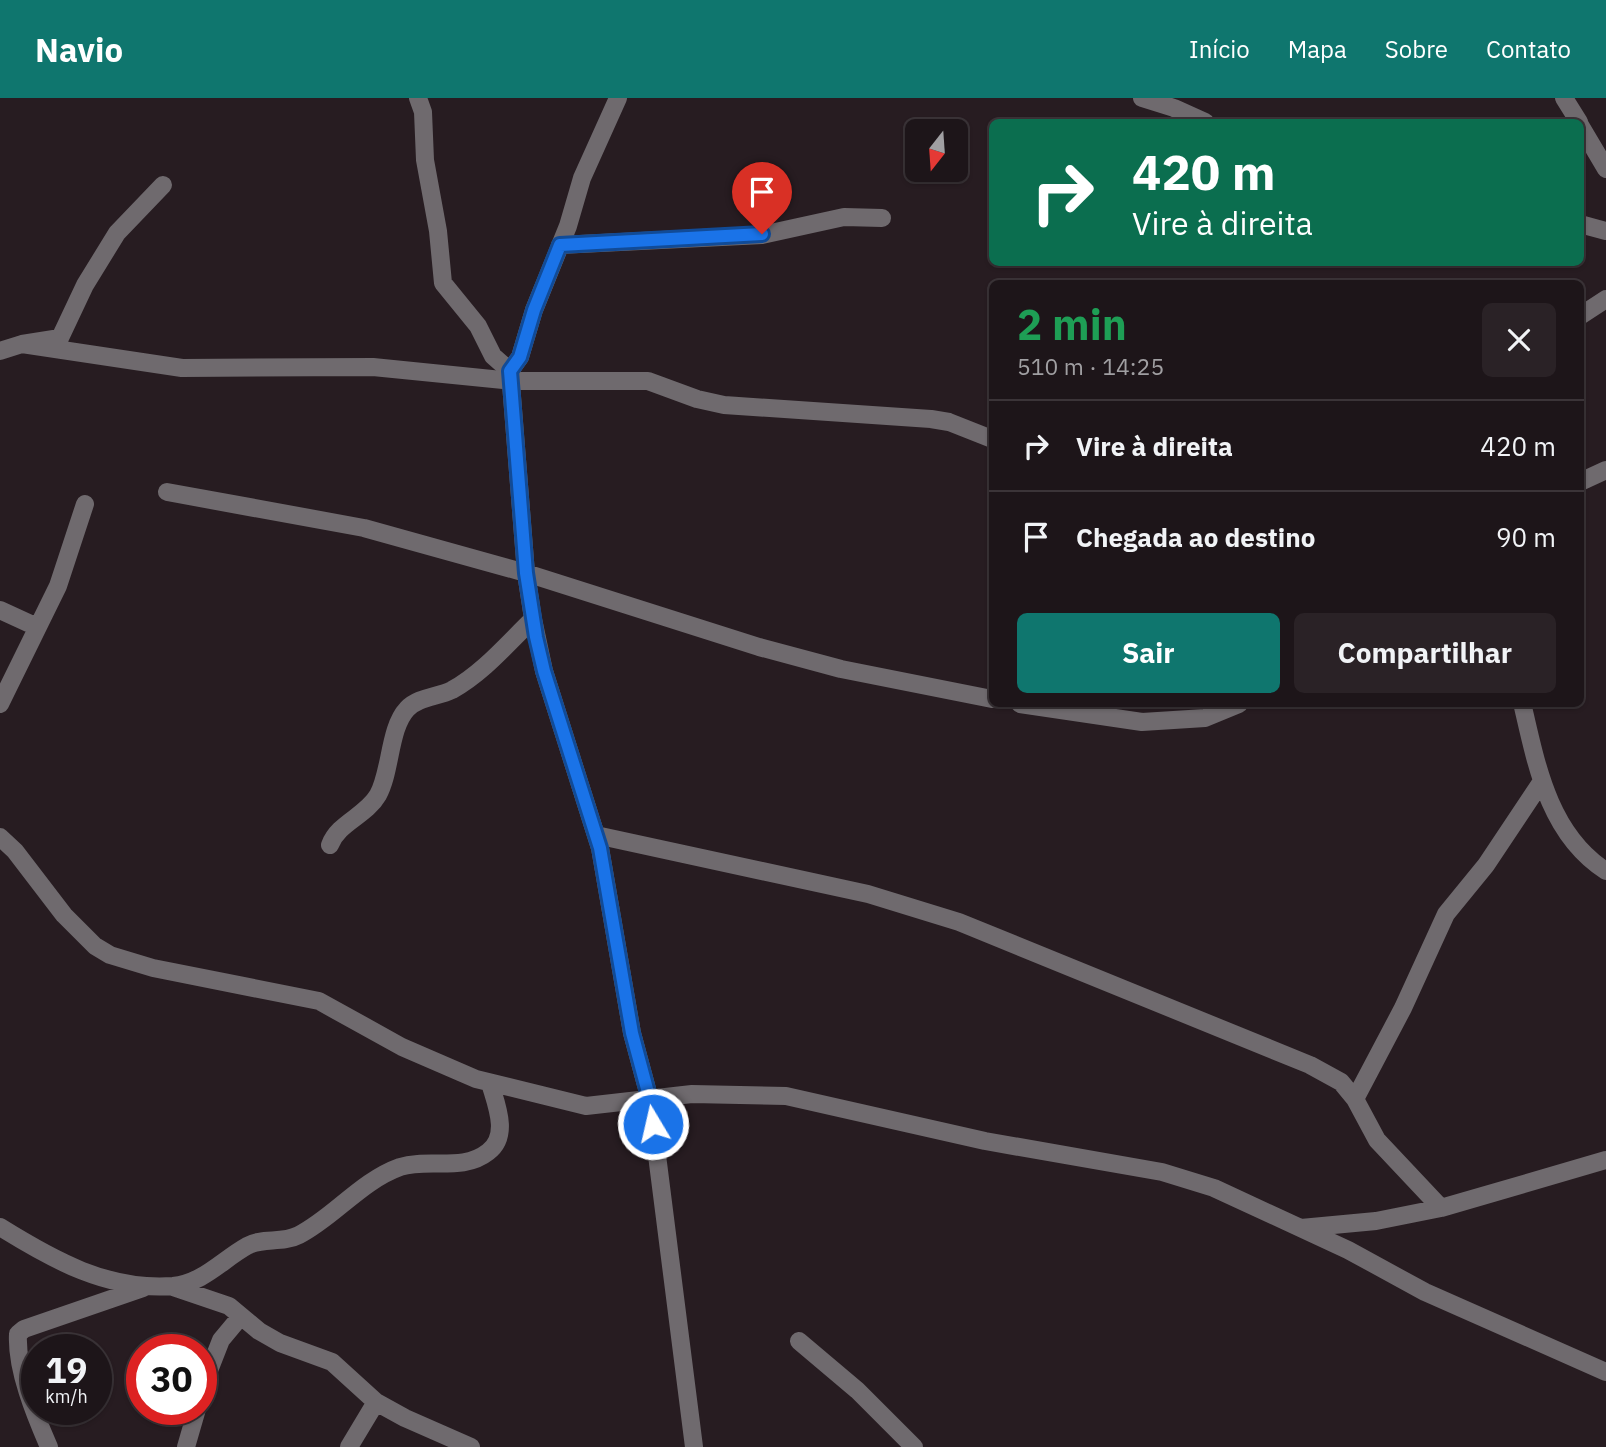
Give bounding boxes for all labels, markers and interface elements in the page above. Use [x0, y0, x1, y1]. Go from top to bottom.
text: Navio [35, 28, 123, 71]
text: Início [1189, 33, 1250, 65]
text: Mapa [1288, 33, 1347, 65]
text: Sobre [1385, 33, 1448, 65]
text: Contato [1486, 33, 1571, 65]
north arrow [905, 119, 968, 182]
map controls [905, 119, 968, 182]
text: 420 m [1132, 140, 1276, 203]
icon: right [1017, 147, 1108, 238]
pin [732, 162, 792, 234]
icon: arrive [743, 173, 781, 211]
text: Vire à direita [1132, 202, 1313, 244]
text: 2 min [1017, 297, 1127, 352]
button: close [1482, 303, 1556, 377]
text: 510 m · 14:25 [1017, 351, 1164, 381]
icon: right [1017, 427, 1055, 465]
text: Vire à direita [1076, 429, 1233, 463]
text: 420 m [1480, 429, 1556, 463]
icon: arrive [1017, 518, 1055, 556]
text: Chegada ao destino [1076, 520, 1315, 554]
text: 90 m [1496, 520, 1556, 554]
button: Sair [1017, 613, 1280, 693]
button: Compartilhar [1294, 613, 1556, 693]
position arrow [616, 1087, 690, 1161]
speed limit sign: 30 [126, 1334, 217, 1425]
text: 19 [45, 1347, 88, 1393]
text: km/h [45, 1385, 88, 1408]

